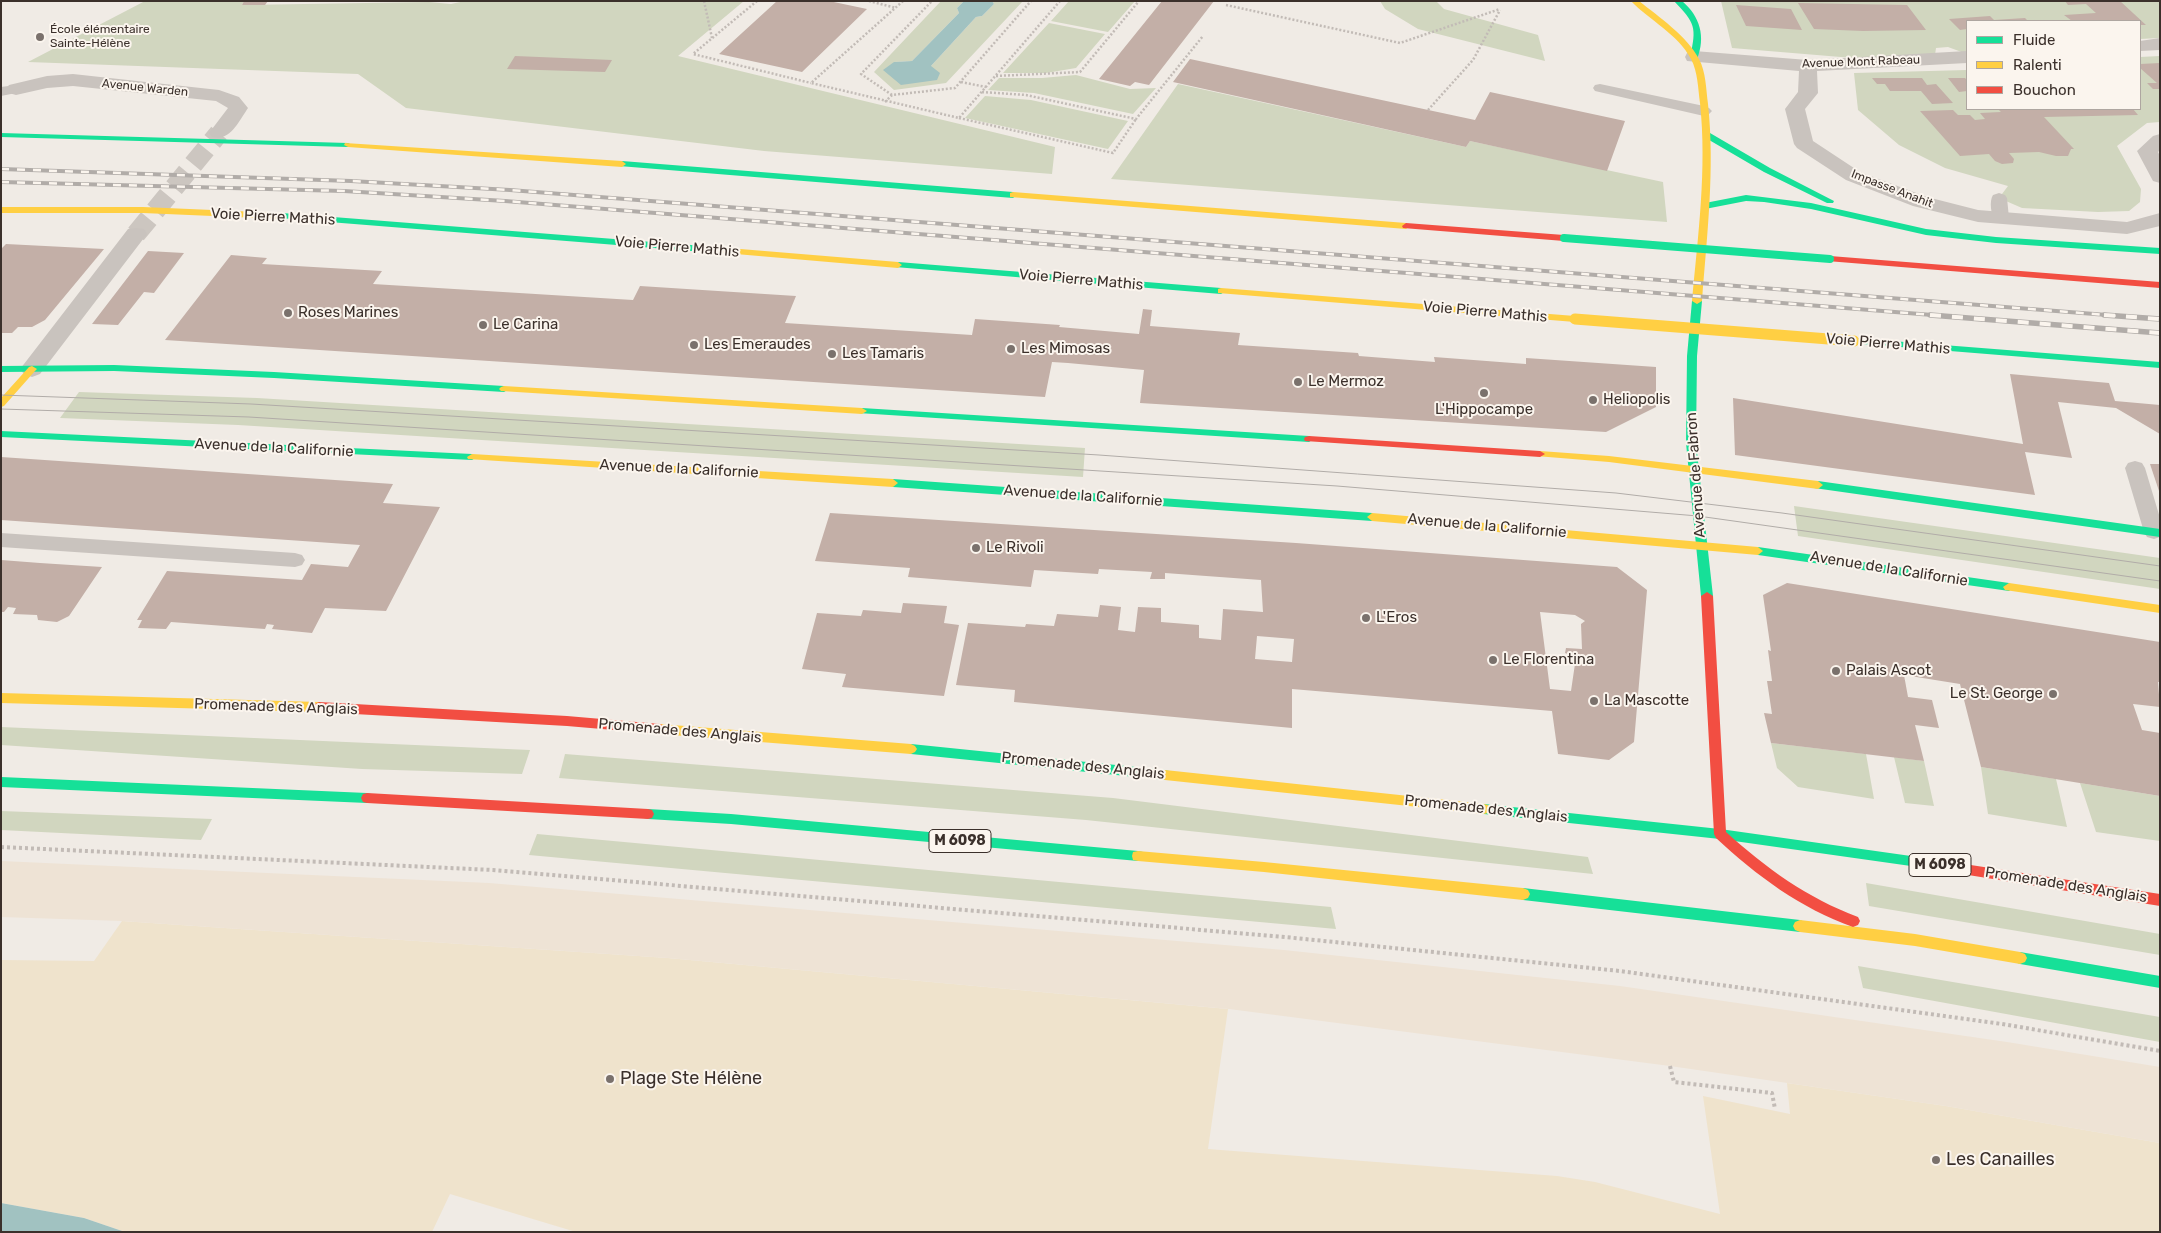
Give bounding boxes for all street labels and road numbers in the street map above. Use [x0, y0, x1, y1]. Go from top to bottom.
street label: Avenue Mont Rabeau [1802, 53, 1920, 71]
street label: Avenue Warden [101, 76, 189, 100]
street label: Impasse Anahit [1849, 167, 1935, 211]
street label: Voie Pierre Mathis [210, 205, 336, 229]
street label: Voie Pierre Mathis [614, 233, 740, 261]
street label: Voie Pierre Mathis [1018, 266, 1144, 294]
street label: Voie Pierre Mathis [1422, 298, 1548, 326]
street label: Voie Pierre Mathis [1825, 330, 1951, 358]
street label: Avenue de Fabron [1683, 412, 1709, 538]
street label: Avenue de la Californie [194, 435, 354, 461]
street label: Avenue de la Californie [599, 456, 759, 482]
street label: Avenue de la Californie [1003, 481, 1163, 511]
street label: Avenue de la Californie [1407, 510, 1567, 542]
street label: Avenue de la Californie [1809, 548, 1969, 590]
street label: Promenade des Anglais [194, 695, 358, 719]
street label: Promenade des Anglais [598, 715, 762, 747]
street label: Promenade des Anglais [1001, 748, 1165, 784]
street label: Promenade des Anglais [1404, 791, 1568, 827]
road number: M 6098 [929, 829, 991, 852]
road number: M 6098 [1909, 854, 1971, 876]
street label: Promenade des Anglais [1984, 863, 2148, 907]

